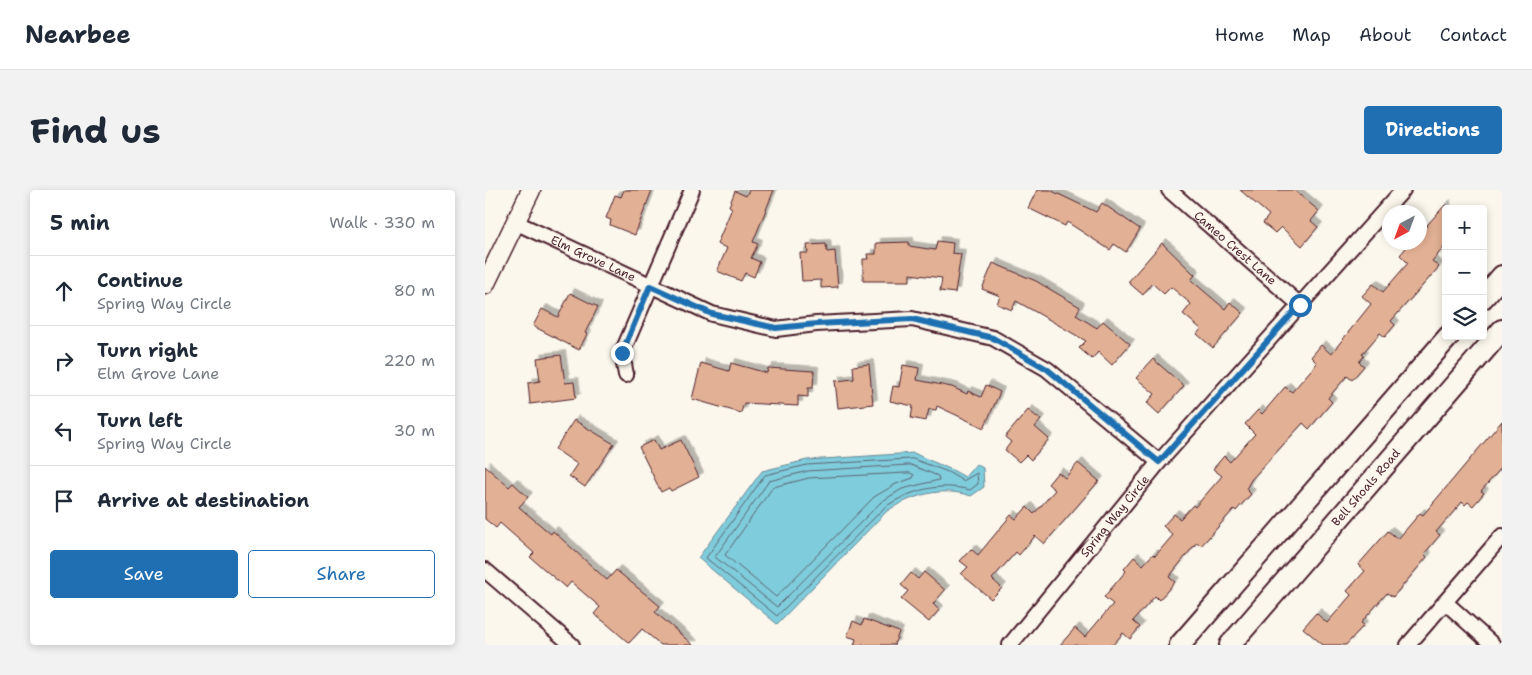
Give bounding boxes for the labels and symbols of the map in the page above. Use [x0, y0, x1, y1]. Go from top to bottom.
north arrow [1382, 205, 1427, 250]
street label: Cameo Crest Lane [1191, 208, 1280, 289]
street label: Elm Grove Lane [548, 232, 638, 285]
route start [1289, 294, 1312, 317]
route end [611, 342, 634, 365]
street label: Bell Shoals Road [1328, 445, 1404, 530]
street label: Spring Way Circle [1077, 472, 1153, 561]

